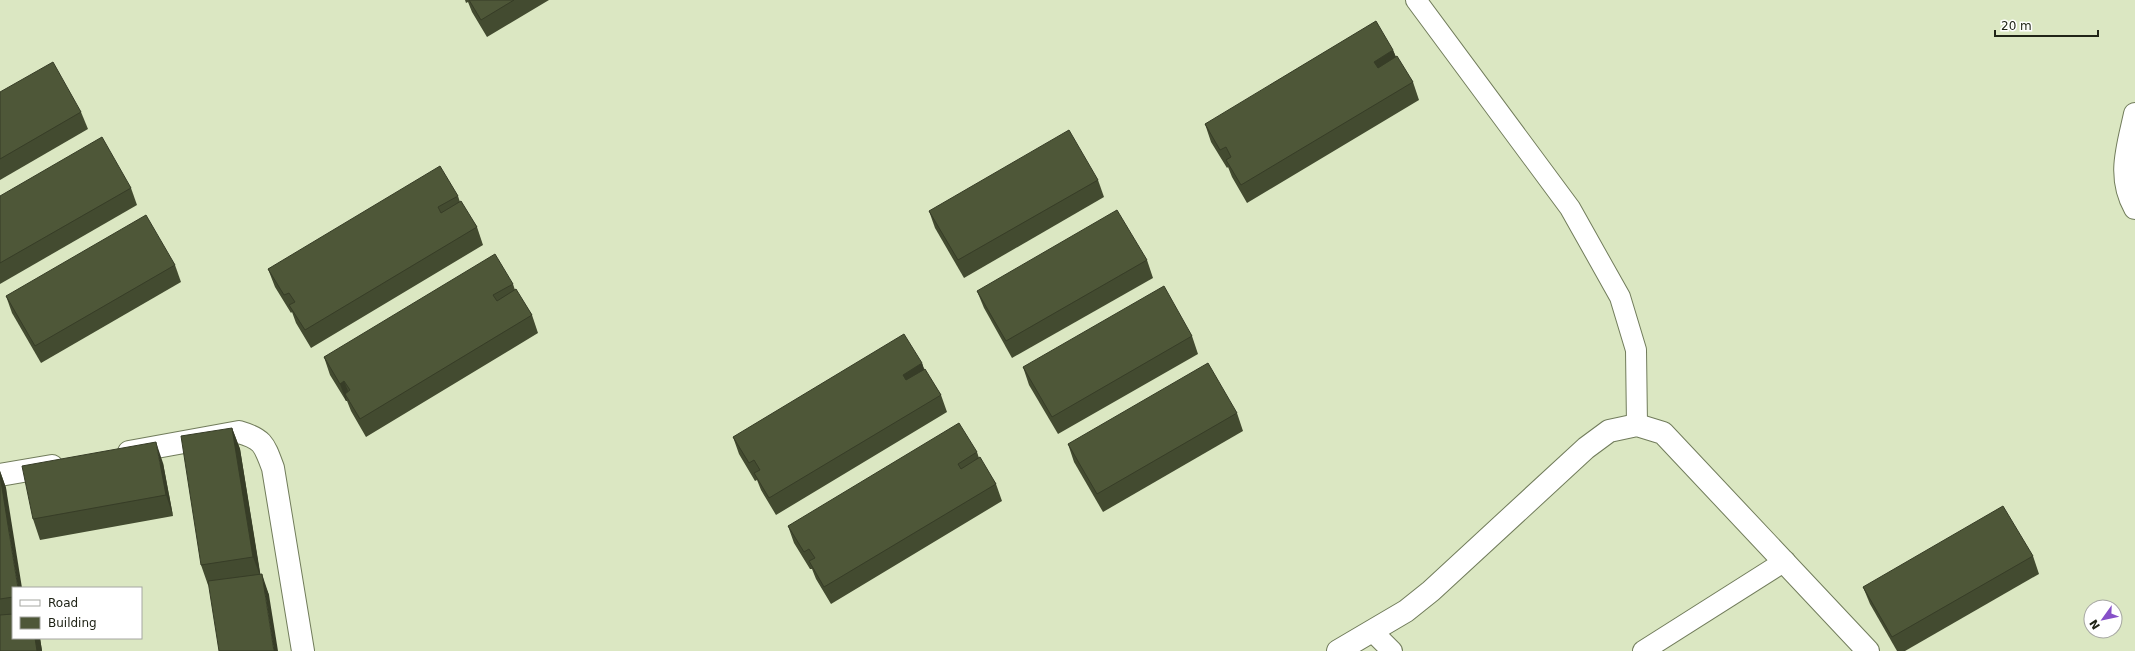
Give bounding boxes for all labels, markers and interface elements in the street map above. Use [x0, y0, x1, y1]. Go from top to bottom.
scale bar [1995, 12, 2098, 38]
text: 20 m [2001, 19, 2032, 33]
legend [12, 587, 142, 639]
text: Road [48, 596, 78, 610]
north arrow [2083, 599, 2123, 639]
text: Building [48, 616, 97, 630]
text: N [2087, 617, 2103, 632]

